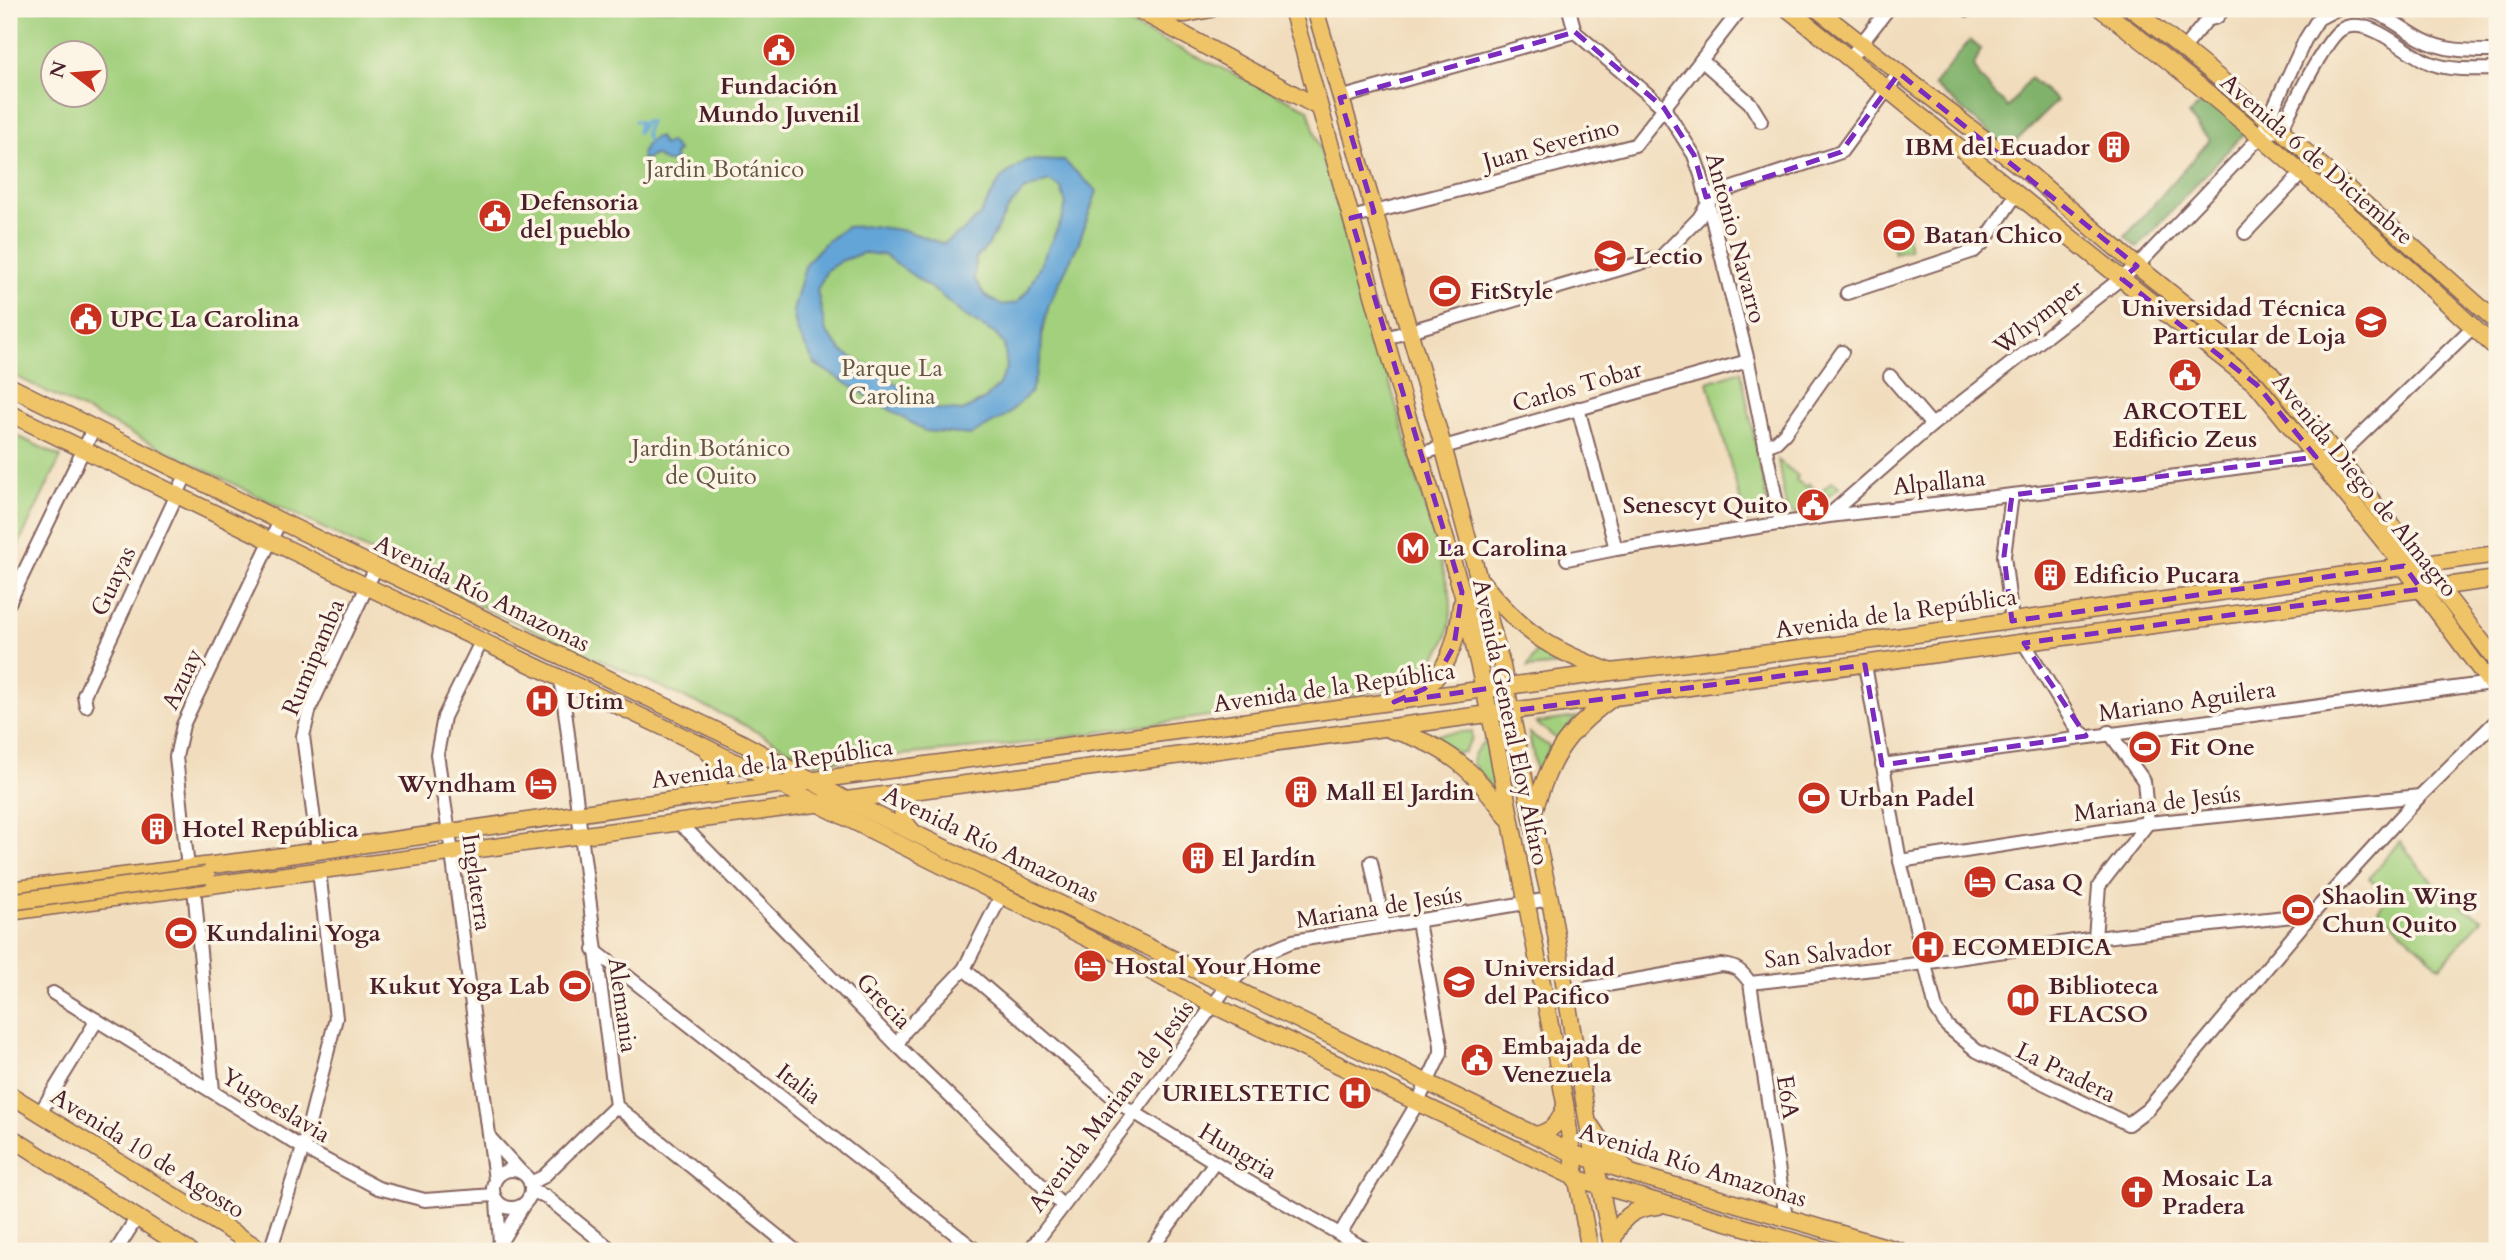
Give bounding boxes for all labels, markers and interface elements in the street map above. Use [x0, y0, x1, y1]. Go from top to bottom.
public building icon: Fundación Mundo Juvenil [760, 31, 798, 69]
north arrow [38, 38, 108, 108]
text: N [44, 58, 74, 81]
street label: Avenida 6 de Diciembre [2213, 66, 2421, 253]
place label: Fundación Mundo Juvenil [698, 70, 860, 131]
street label: Juan Severino [1476, 110, 1623, 179]
building icon: IBM del Ecuador [2095, 128, 2133, 166]
place label: IBM del Ecuador [1905, 131, 2090, 164]
street label: Antonio Navarro [1697, 149, 1774, 327]
park label: Jardin Botánico [643, 153, 804, 186]
place label: Defensoria del pueblo [520, 186, 639, 247]
public building icon: Defensoria del pueblo [476, 197, 514, 235]
sports icon: Batan Chico [1880, 216, 1918, 254]
place label: Batan Chico [1924, 219, 2062, 252]
school or university icon: Lectio [1591, 237, 1629, 275]
place label: Lectio [1634, 240, 1703, 273]
sports icon: FitStyle [1426, 272, 1464, 310]
street label: Whymper [1986, 272, 2090, 363]
place label: FitStyle [1470, 275, 1554, 308]
place label: Universidad Técnica Particular de Loja [2121, 292, 2346, 353]
public building icon: UPC La Carolina [67, 300, 105, 338]
place label: UPC La Carolina [110, 303, 300, 336]
school or university icon: Universidad Técnica Particular de Loja [2352, 303, 2390, 341]
park label: Parque La Carolina [841, 352, 943, 413]
street label: Carlos Tobar [1508, 352, 1646, 421]
public building icon: ARCOTEL Edificio Zeus [2166, 356, 2204, 394]
street label: Avenida Diego de Almagro [2264, 366, 2465, 604]
place label: ARCOTEL Edificio Zeus [2113, 395, 2257, 456]
park label: Jardin Botánico de Quito [629, 432, 790, 493]
street label: Alpallana [1891, 461, 1988, 504]
public building icon: Senescyt Quito [1794, 486, 1832, 524]
place label: Senescyt Quito [1623, 489, 1788, 522]
street label: Avenida Río Amazonas [368, 527, 595, 660]
metro station icon: La Carolina [1394, 529, 1432, 567]
place label: La Carolina [1438, 532, 1568, 565]
street label: Guayas [83, 541, 144, 622]
building icon: Edificio Pucara [2031, 556, 2069, 594]
place label: Edificio Pucara [2074, 559, 2240, 592]
street label: Avenida General Eloy Alfaro [1464, 576, 1557, 868]
street label: Avenida de la República [1773, 580, 2020, 647]
street label: Rumipamba [274, 593, 353, 721]
street label: Azuay [154, 643, 211, 715]
street label: Avenida de la República [1211, 654, 1458, 721]
street label: Mariano Aguilera [2096, 673, 2278, 730]
hospital icon: Utim [523, 682, 561, 720]
place label: Utim [566, 685, 625, 718]
sports icon: Fit One [2126, 728, 2164, 766]
street label: Avenida de la República [649, 730, 896, 797]
place label: Fit One [2170, 731, 2255, 764]
hotel icon: Wyndham [522, 765, 560, 803]
place label: Wyndham [397, 768, 517, 801]
building icon: Mall El Jardin [1282, 773, 1320, 811]
place label: Mall El Jardin [1326, 776, 1475, 809]
street label: Mariana de Jesús [2072, 777, 2242, 830]
street label: Avenida Río Amazonas [877, 778, 1104, 911]
sports icon: Urban Padel [1795, 779, 1833, 817]
place label: Urban Padel [1839, 782, 1974, 815]
building icon: Hotel República [138, 810, 176, 848]
place label: Hotel República [182, 813, 359, 846]
street label: Inglaterra [453, 831, 500, 934]
building icon: El Jardín [1179, 839, 1217, 877]
place label: El Jardín [1222, 842, 1316, 875]
hotel icon: Casa Q [1961, 863, 1999, 901]
place label: Casa Q [2004, 866, 2083, 899]
street label: Mariana de Jesús [1294, 878, 1464, 937]
place label: Shaolin Wing Chun Quito [2322, 880, 2477, 941]
sports icon: Shaolin Wing Chun Quito [2279, 891, 2317, 929]
sports icon: Kundalini Yoga [162, 914, 200, 952]
place label: Kundalini Yoga [206, 917, 381, 950]
hospital icon: ECOMEDICA [1909, 928, 1947, 966]
street label: San Salvador [1763, 930, 1894, 977]
place label: ECOMEDICA [1952, 931, 2112, 964]
hotel icon: Hostal Your Home [1071, 947, 1109, 985]
place label: Hostal Your Home [1114, 950, 1321, 983]
place label: Universidad del Pacifico [1484, 952, 1615, 1013]
street label: Alemania [600, 955, 646, 1055]
school or university icon: Universidad del Pacifico [1440, 963, 1478, 1001]
street label: Grecia [849, 966, 919, 1037]
sports icon: Kukut Yoga Lab [556, 967, 594, 1005]
place label: Kukut Yoga Lab [369, 970, 550, 1003]
place label: Biblioteca FLACSO [2048, 970, 2158, 1031]
library icon: Biblioteca FLACSO [2004, 981, 2042, 1019]
street label: Avenida Mariana de Jesús [1021, 993, 1202, 1219]
place label: Embajada de Venezuela [1502, 1030, 1642, 1091]
street label: La Pradera [2010, 1034, 2122, 1111]
public building icon: Embajada de Venezuela [1458, 1041, 1496, 1079]
street label: Italia [769, 1056, 829, 1113]
street label: Yugoeslavia [215, 1060, 337, 1151]
street label: E6A [1768, 1073, 1807, 1122]
hospital icon: URIELSTETIC [1336, 1074, 1374, 1112]
place label: URIELSTETIC [1162, 1077, 1330, 1110]
street label: Avenida 10 de Agosto [44, 1080, 251, 1227]
street label: Hungria [1192, 1115, 1284, 1188]
street label: Avenida Río Amazonas [1575, 1115, 1811, 1216]
place label: Mosaic La Pradera [2162, 1162, 2273, 1223]
church icon: Mosaic La Pradera [2118, 1173, 2156, 1211]

